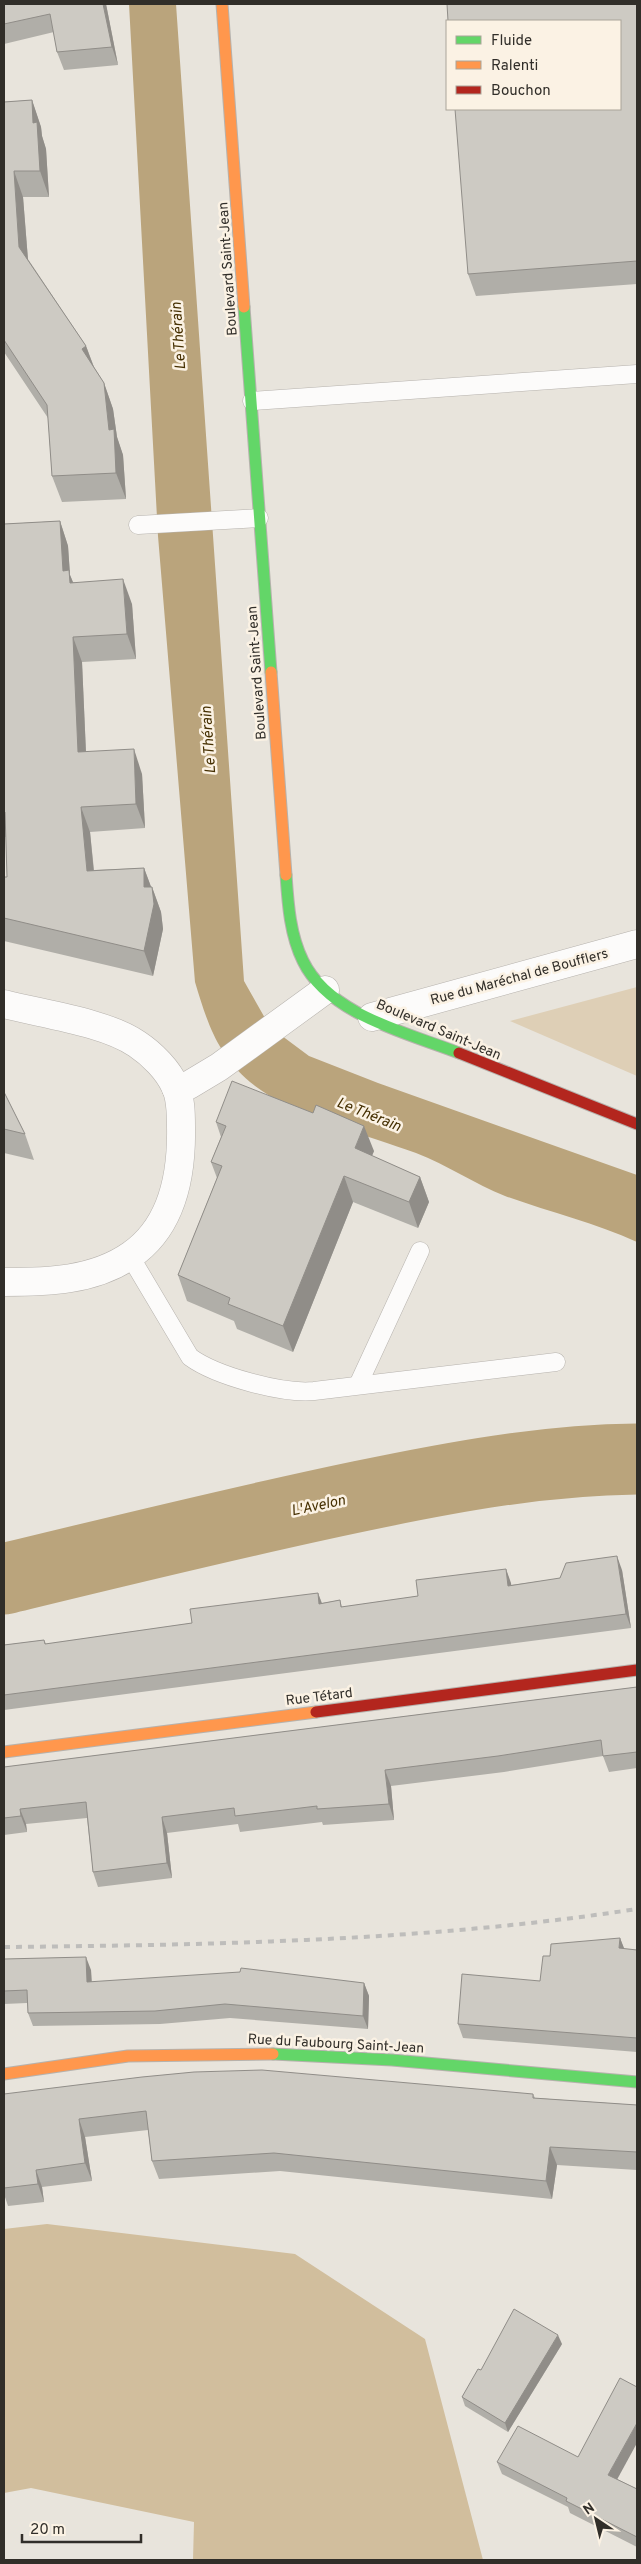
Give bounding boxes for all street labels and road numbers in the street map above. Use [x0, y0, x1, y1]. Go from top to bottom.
street label: Boulevard Saint-Jean [215, 201, 242, 336]
street label: Boulevard Saint-Jean [244, 605, 271, 740]
street label: Rue du Maréchal de Boufflers [429, 946, 610, 1009]
street label: Boulevard Saint-Jean [373, 996, 504, 1064]
street label: Rue Tétard [285, 1685, 354, 1710]
street label: Rue du Faubourg Saint-Jean [247, 2031, 424, 2058]

